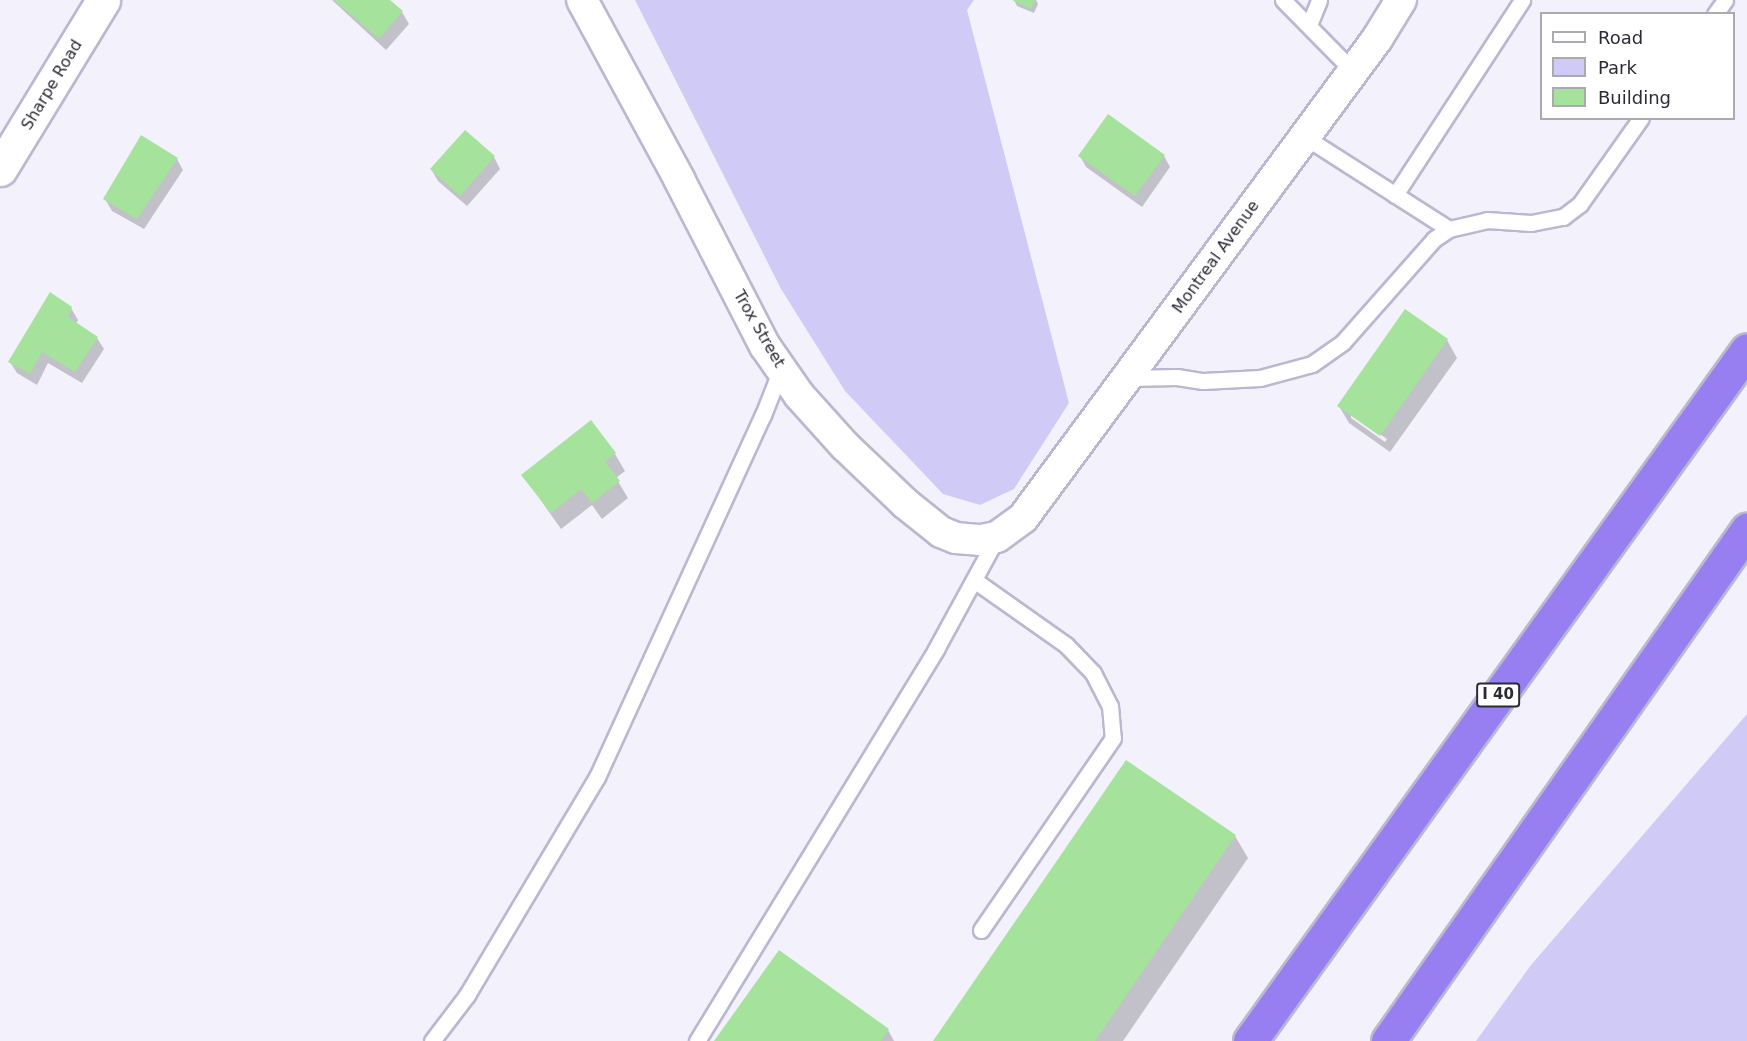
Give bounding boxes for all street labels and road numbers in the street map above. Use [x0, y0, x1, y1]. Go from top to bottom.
street label: Sharpe Road [18, 36, 86, 134]
street label: Montreal Avenue [1169, 197, 1263, 317]
street label: Trox Street [729, 287, 789, 371]
road number: I 40 [1476, 683, 1520, 707]

